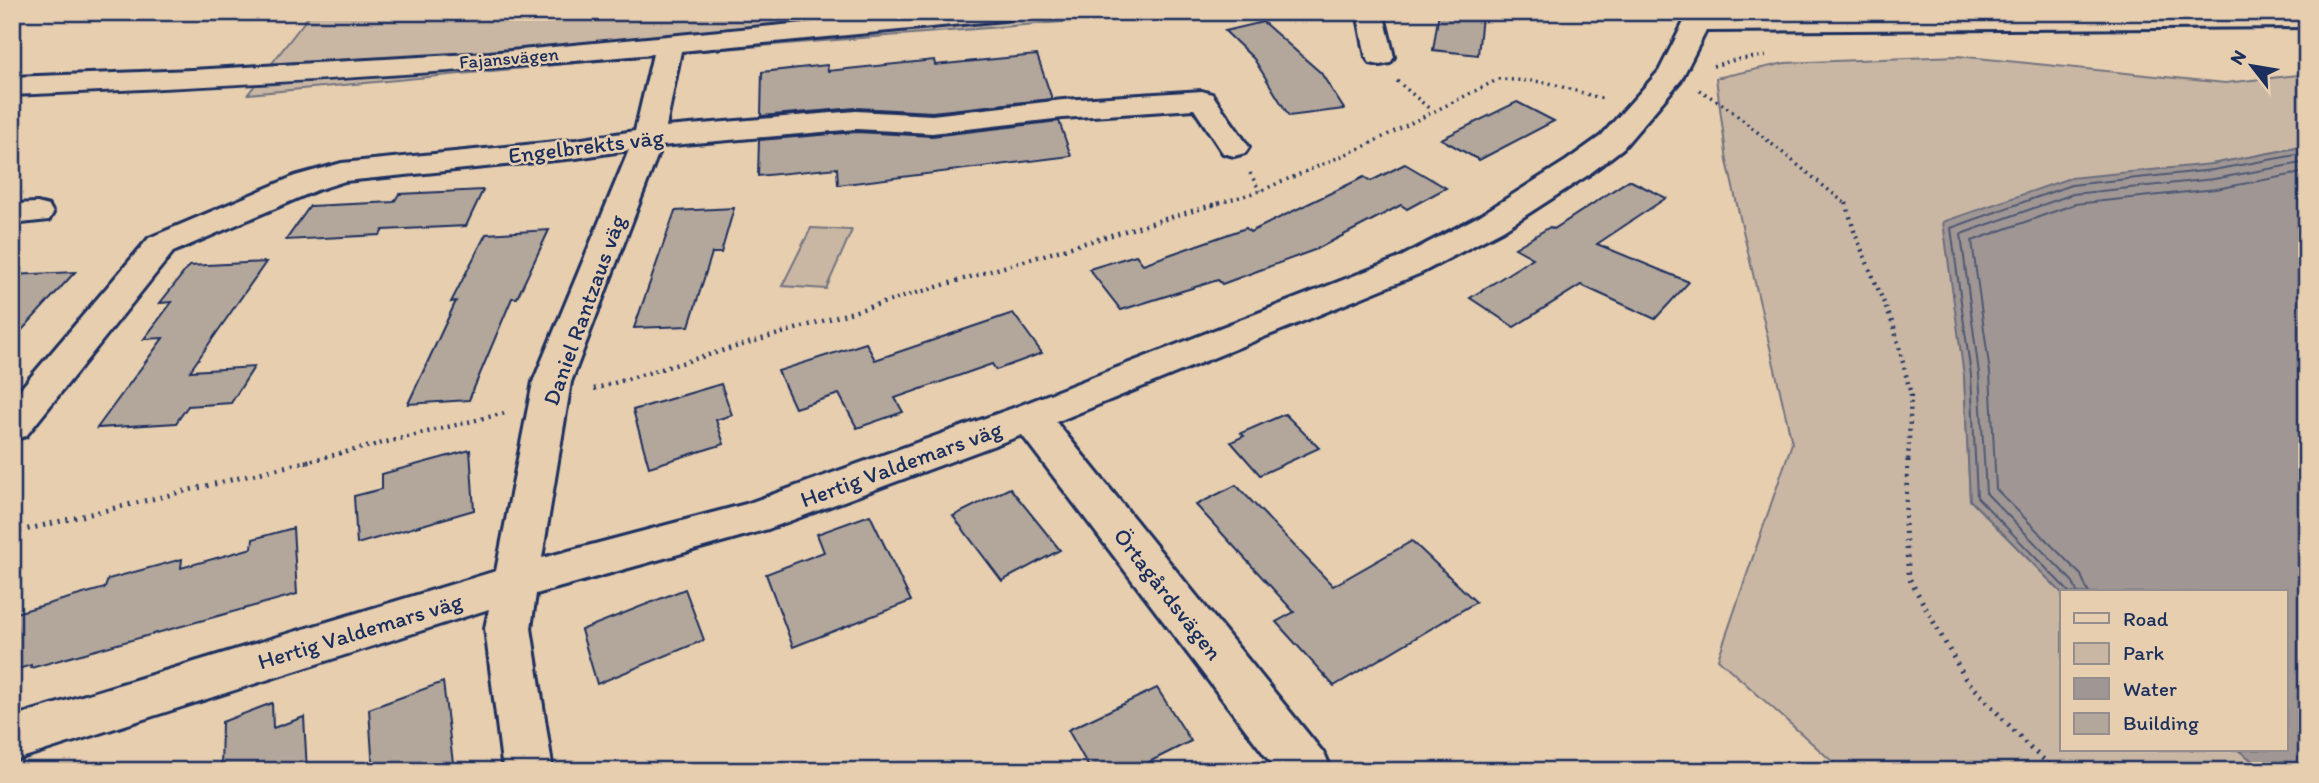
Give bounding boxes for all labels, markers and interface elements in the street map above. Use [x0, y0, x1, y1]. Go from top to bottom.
north arrow [2218, 32, 2288, 102]
street label: Fajansvägen [458, 42, 560, 74]
text: N [2225, 46, 2251, 69]
street label: Engelbrekts väg [507, 123, 666, 169]
street label: Daniel Rantzaus väg [537, 211, 632, 409]
street label: Hertig Valdemars väg [796, 414, 1006, 513]
street label: Örtagårdsvägen [1108, 522, 1228, 666]
street label: Hertig Valdemars väg [254, 587, 466, 675]
legend [2060, 590, 2288, 752]
text: Road [2123, 606, 2169, 631]
text: Park [2123, 640, 2165, 665]
text: Water [2123, 676, 2177, 701]
text: Building [2123, 710, 2199, 735]

